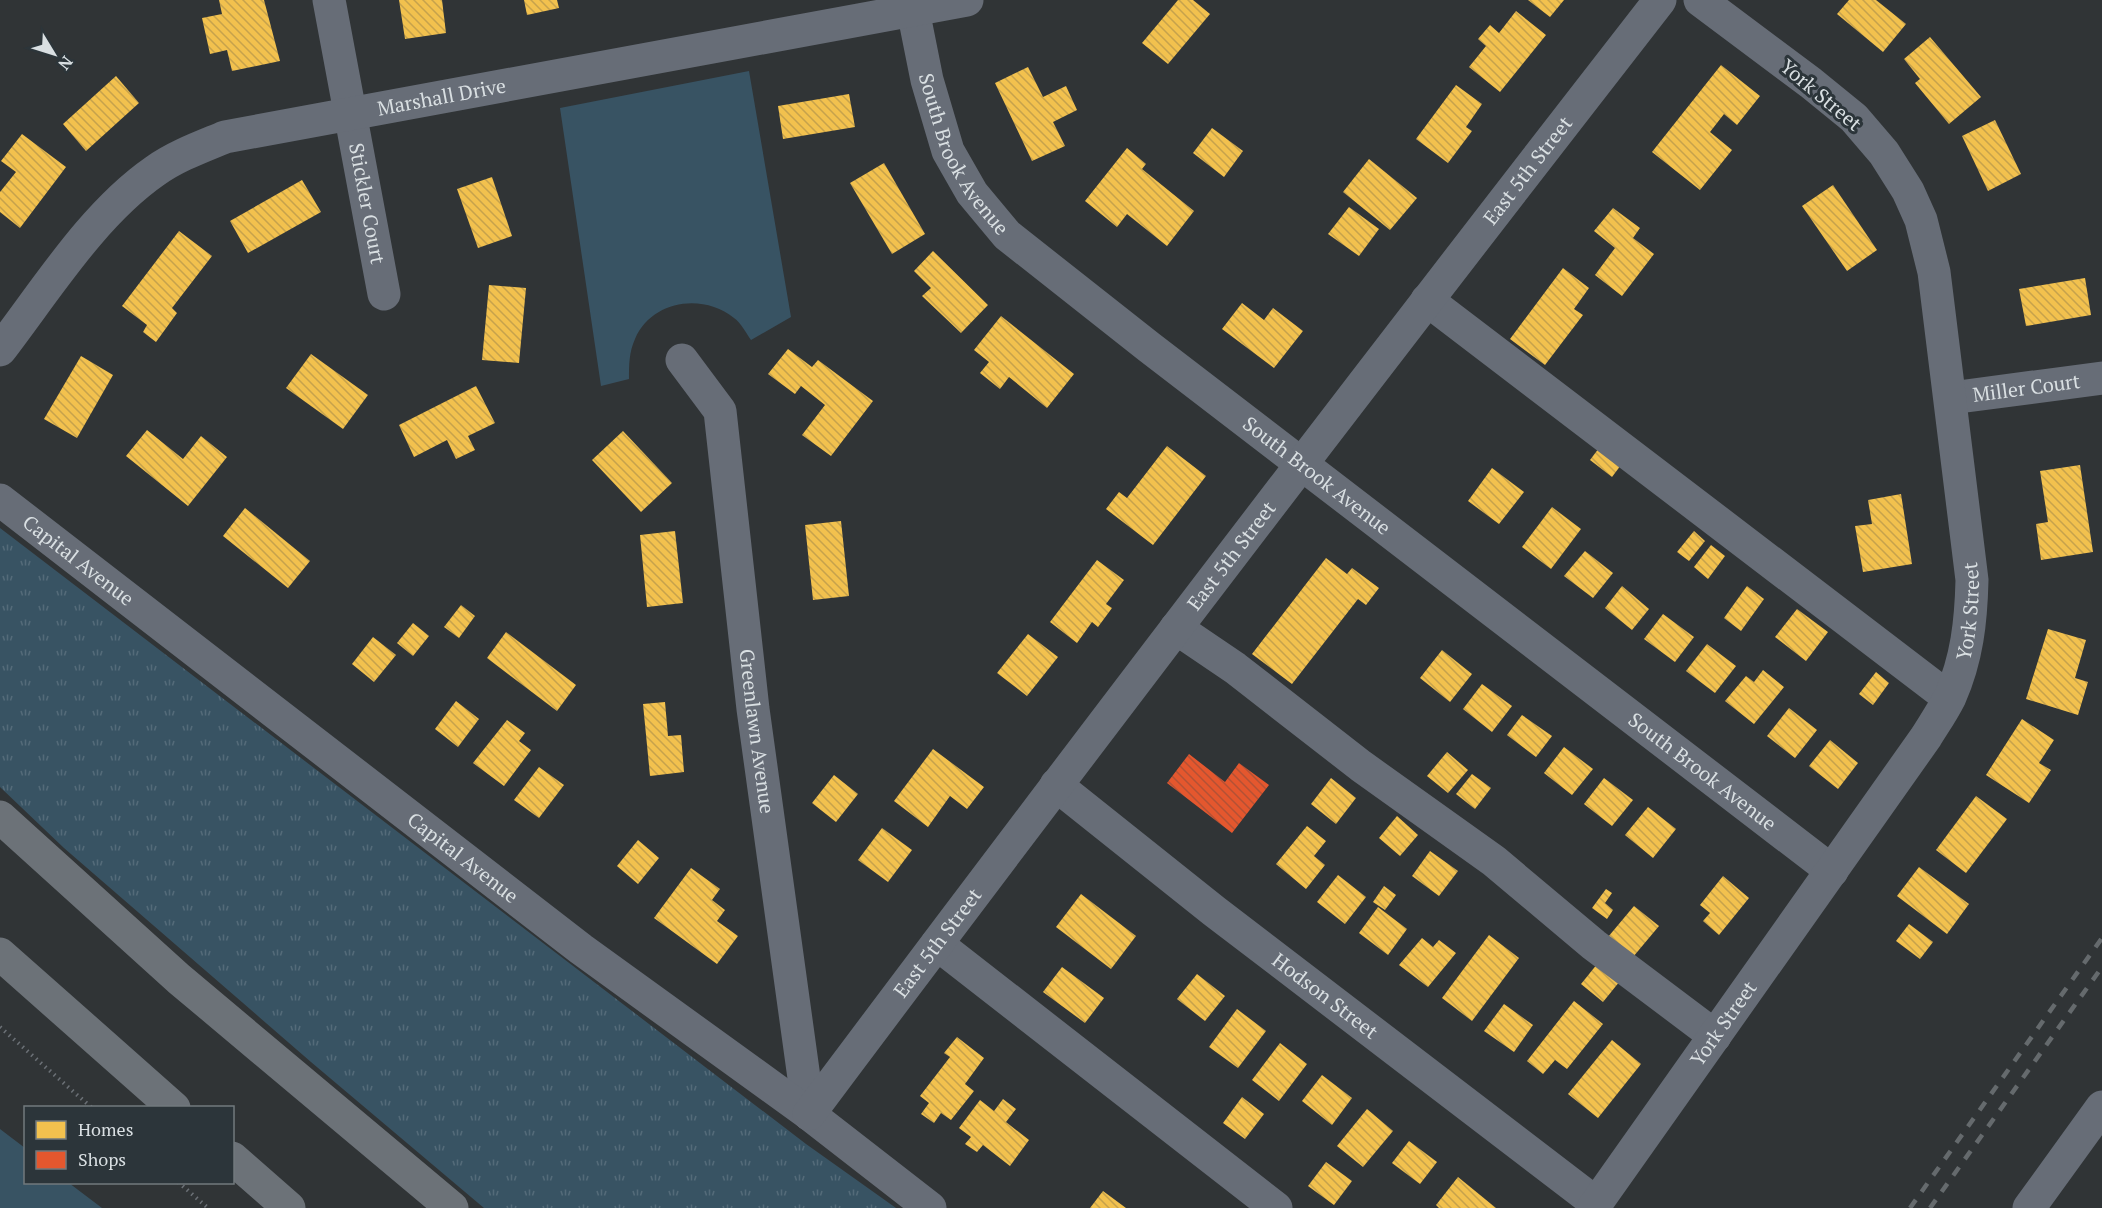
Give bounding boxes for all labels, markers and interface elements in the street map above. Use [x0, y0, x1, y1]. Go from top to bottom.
north arrow [24, 24, 84, 84]
text: N [53, 52, 78, 75]
street label: York Street [1775, 53, 1868, 137]
street label: Marshall Drive [375, 71, 508, 122]
street label: South Brook Avenue [913, 71, 1015, 240]
street label: East 5th Street [1477, 110, 1578, 230]
street label: Stickler Court [343, 141, 392, 267]
street label: Miller Court [1971, 367, 2082, 408]
street label: South Brook Avenue [1238, 410, 1397, 541]
street label: East 5th Street [1181, 495, 1282, 616]
street label: Capital Avenue [17, 509, 140, 612]
street label: York Street [1949, 560, 1985, 663]
street label: Greenlawn Avenue [733, 647, 781, 815]
street label: South Brook Avenue [1623, 706, 1782, 837]
street label: Capital Avenue [402, 806, 524, 909]
street label: East 5th Street [887, 882, 988, 1003]
street label: Hodson Street [1267, 946, 1384, 1045]
street label: York Street [1684, 975, 1763, 1071]
legend [24, 1106, 234, 1184]
text: Homes [78, 1117, 133, 1141]
text: Shops [78, 1147, 126, 1171]

